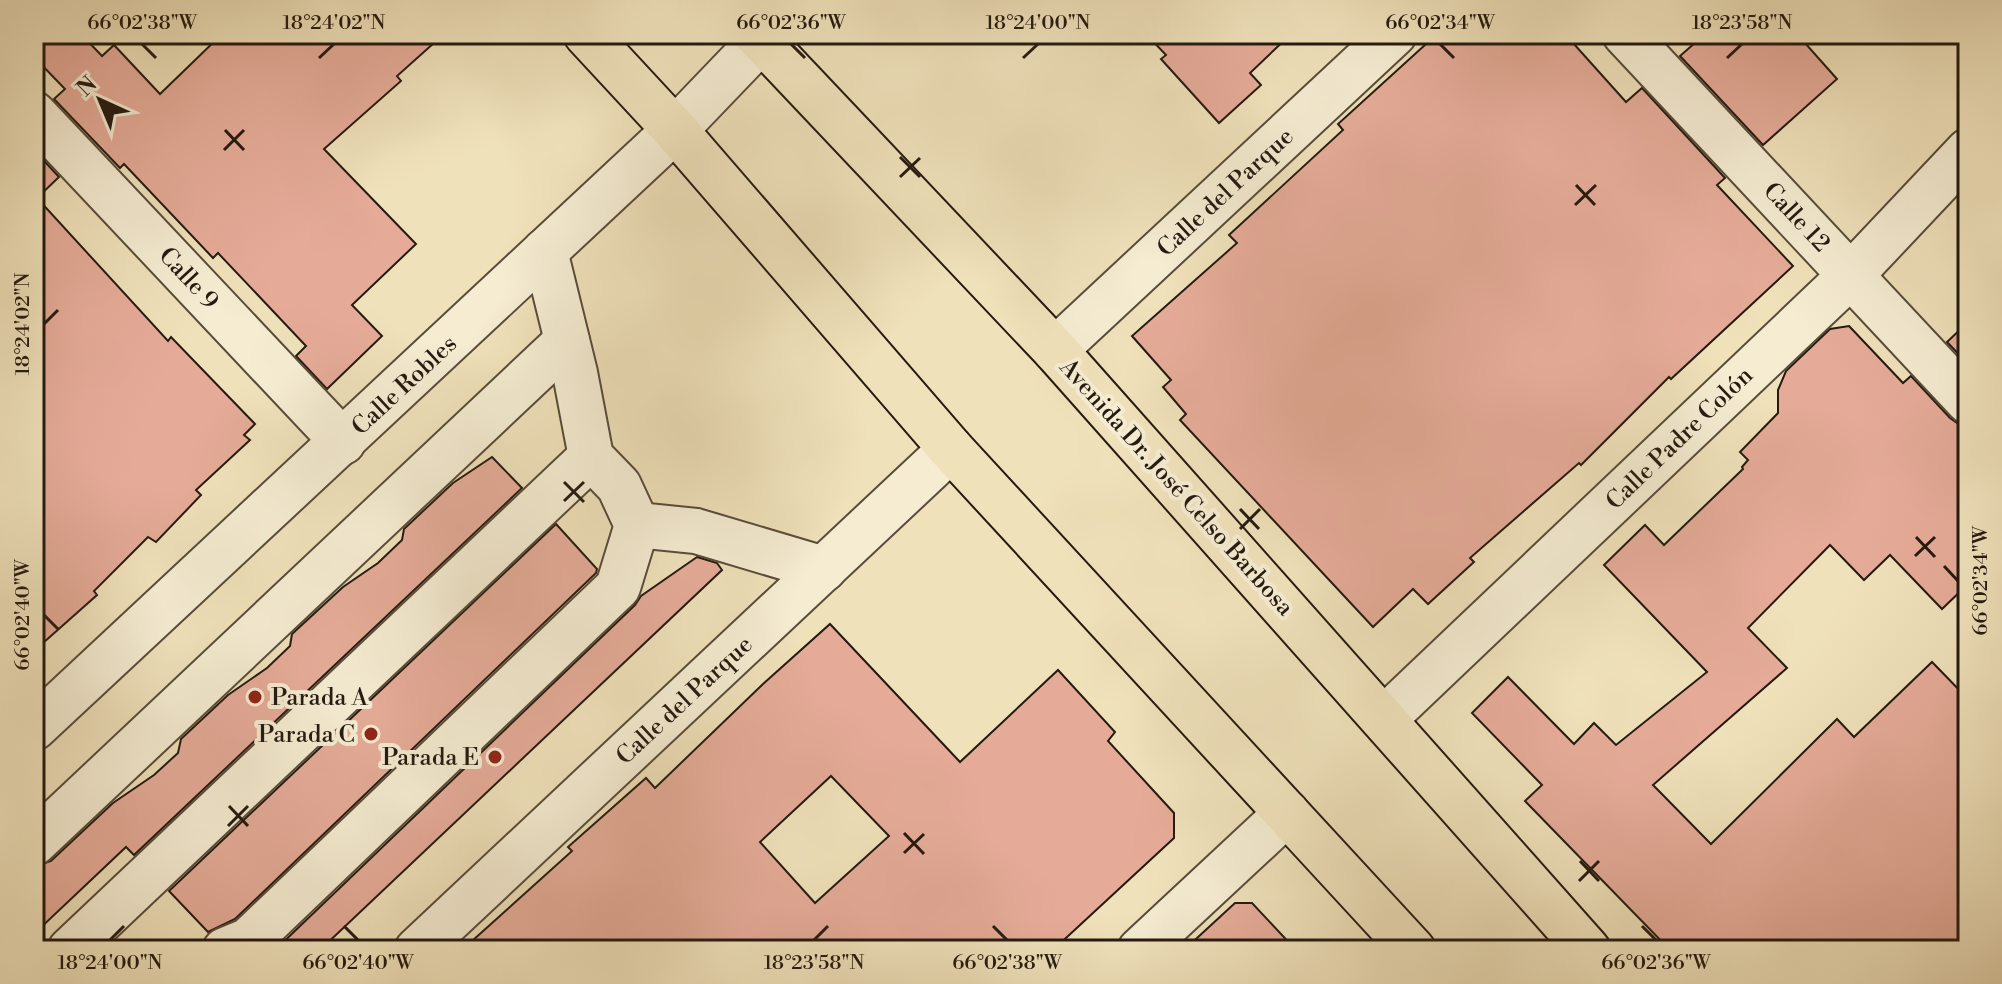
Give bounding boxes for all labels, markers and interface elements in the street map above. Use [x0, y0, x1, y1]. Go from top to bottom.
text: 66°02'38"W [87, 11, 198, 36]
text: 18°24'02"N [283, 11, 386, 36]
text: 66°02'36"W [736, 11, 847, 36]
text: 18°24'00"N [986, 11, 1091, 36]
text: 66°02'34"W [1385, 11, 1496, 36]
text: 18°23'58"N [1692, 11, 1792, 36]
north arrow [60, 60, 140, 140]
text: N [72, 71, 103, 102]
street label: Calle del Parque [1151, 122, 1300, 264]
street label: Calle 12 [1757, 177, 1836, 259]
street label: Calle 9 [152, 241, 225, 316]
text: 18°24'02"N [11, 272, 36, 375]
street label: Calle Robles [346, 329, 464, 442]
street label: Avenida Dr. José Celso Barbosa [1052, 352, 1300, 623]
street label: Calle Padre Colón [1600, 361, 1760, 517]
text: 66°02'34"W [1969, 525, 1994, 636]
text: 66°02'40"W [11, 558, 36, 671]
street label: Calle del Parque [610, 630, 759, 772]
place label: Parada A [271, 683, 368, 713]
marker: Parada A [246, 688, 264, 706]
place label: Parada C [258, 720, 355, 750]
marker: Parada C [362, 725, 380, 743]
place label: Parada E [382, 743, 479, 773]
marker: Parada E [486, 748, 504, 766]
text: 18°24'00"N [58, 951, 163, 976]
text: 66°02'40"W [302, 951, 415, 976]
text: 18°23'58"N [764, 951, 864, 976]
text: 66°02'38"W [952, 951, 1063, 976]
text: 66°02'36"W [1601, 951, 1712, 976]

